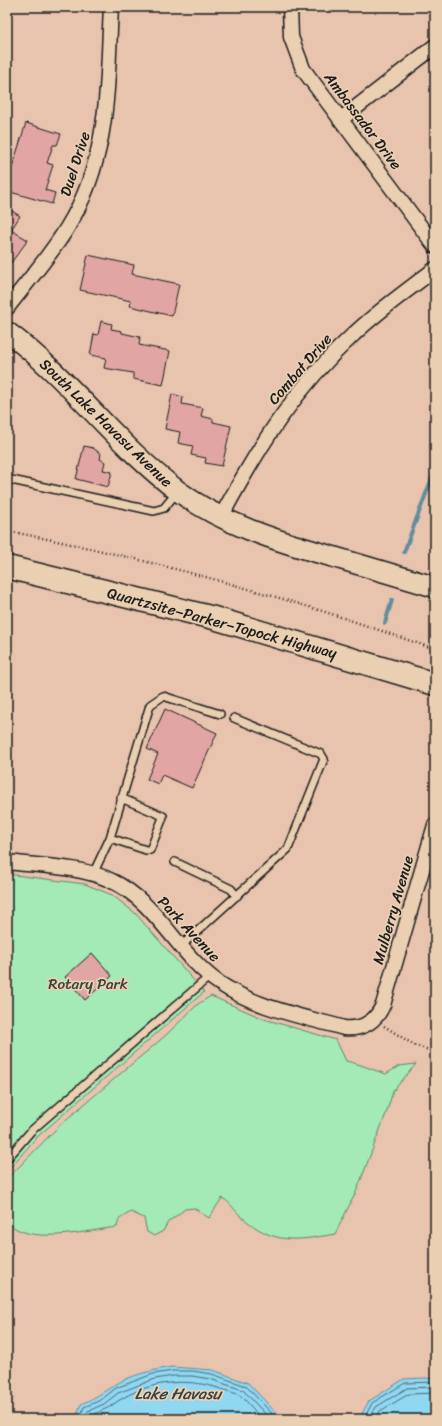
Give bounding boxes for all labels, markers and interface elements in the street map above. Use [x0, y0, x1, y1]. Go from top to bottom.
street label: Ambassador Drive [317, 66, 409, 176]
street label: Duel Drive [52, 128, 98, 200]
street label: Combat Drive [261, 327, 339, 411]
street label: South Lake Havasu Avenue [33, 352, 179, 494]
street label: Quartzsite–Parker–Topock Highway [104, 580, 340, 666]
street label: Mulberry Avenue [365, 853, 421, 967]
street label: Park Avenue [151, 890, 227, 968]
park label: Rotary Park [48, 971, 128, 997]
water label: Lake Havasu [135, 1379, 224, 1408]

